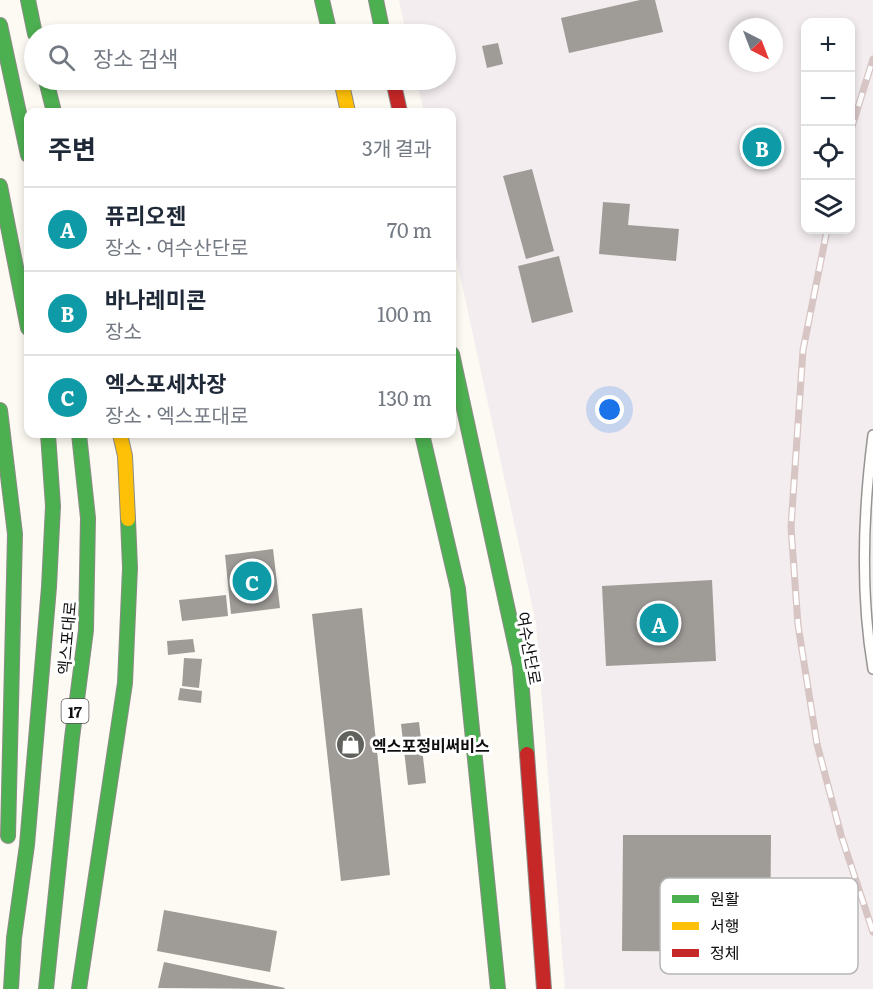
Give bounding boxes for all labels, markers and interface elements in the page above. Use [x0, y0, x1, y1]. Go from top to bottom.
north arrow [729, 18, 783, 72]
map controls [801, 18, 855, 234]
button: + [801, 18, 855, 72]
search box [24, 24, 456, 90]
icon: search [45, 41, 78, 74]
text: 장소 검색 [93, 41, 178, 74]
button: − [801, 72, 855, 126]
pin: B [742, 124, 782, 170]
button: locate [801, 126, 855, 180]
text: 주변 [48, 128, 96, 167]
text: 3개 결과 [362, 132, 432, 162]
button: layers [801, 180, 855, 234]
text: 퓨리오젠 [105, 198, 186, 231]
text: A [60, 214, 75, 244]
text: 70 m [387, 214, 432, 244]
text: 장소 · 여수산단로 [105, 231, 248, 261]
text: 바나레미콘 [105, 282, 206, 315]
text: B [61, 298, 74, 328]
text: 100 m [377, 298, 432, 328]
text: 장소 [105, 315, 142, 345]
text: 엑스포세차장 [105, 366, 226, 399]
text: C [60, 382, 75, 412]
text: 130 m [378, 382, 432, 412]
your location [595, 395, 624, 424]
text: 장소 · 엑스포대로 [105, 399, 248, 429]
pin: C [232, 558, 272, 604]
street label: 엑스포대로 [51, 600, 81, 676]
pin: A [640, 600, 678, 646]
street label: 여수산단로 [512, 610, 548, 687]
road number: 17 [62, 699, 88, 723]
shop icon: 엑스포정비써비스 [335, 729, 367, 761]
place label: 엑스포정비써비스 [372, 733, 490, 757]
legend [660, 878, 858, 974]
text: 원활 [710, 886, 740, 910]
text: 서행 [710, 913, 739, 937]
text: 정체 [710, 940, 739, 964]

